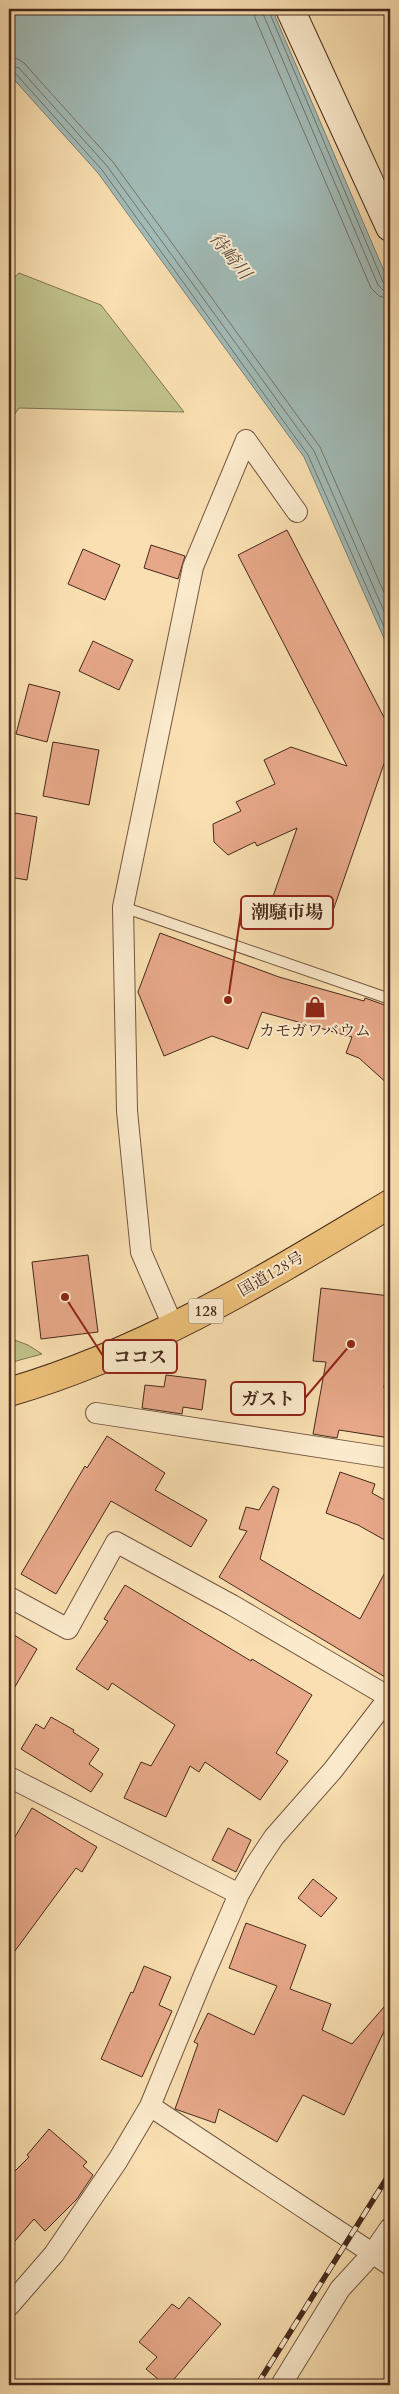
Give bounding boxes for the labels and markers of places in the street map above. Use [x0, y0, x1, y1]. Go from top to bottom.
callout: 潮騒市場 [241, 896, 333, 929]
shop icon: カモガワバウム [302, 994, 328, 1020]
place label: カモガワバウム [259, 1020, 371, 1042]
callout: ココス [103, 1340, 177, 1373]
callout: ガスト [231, 1382, 305, 1415]

